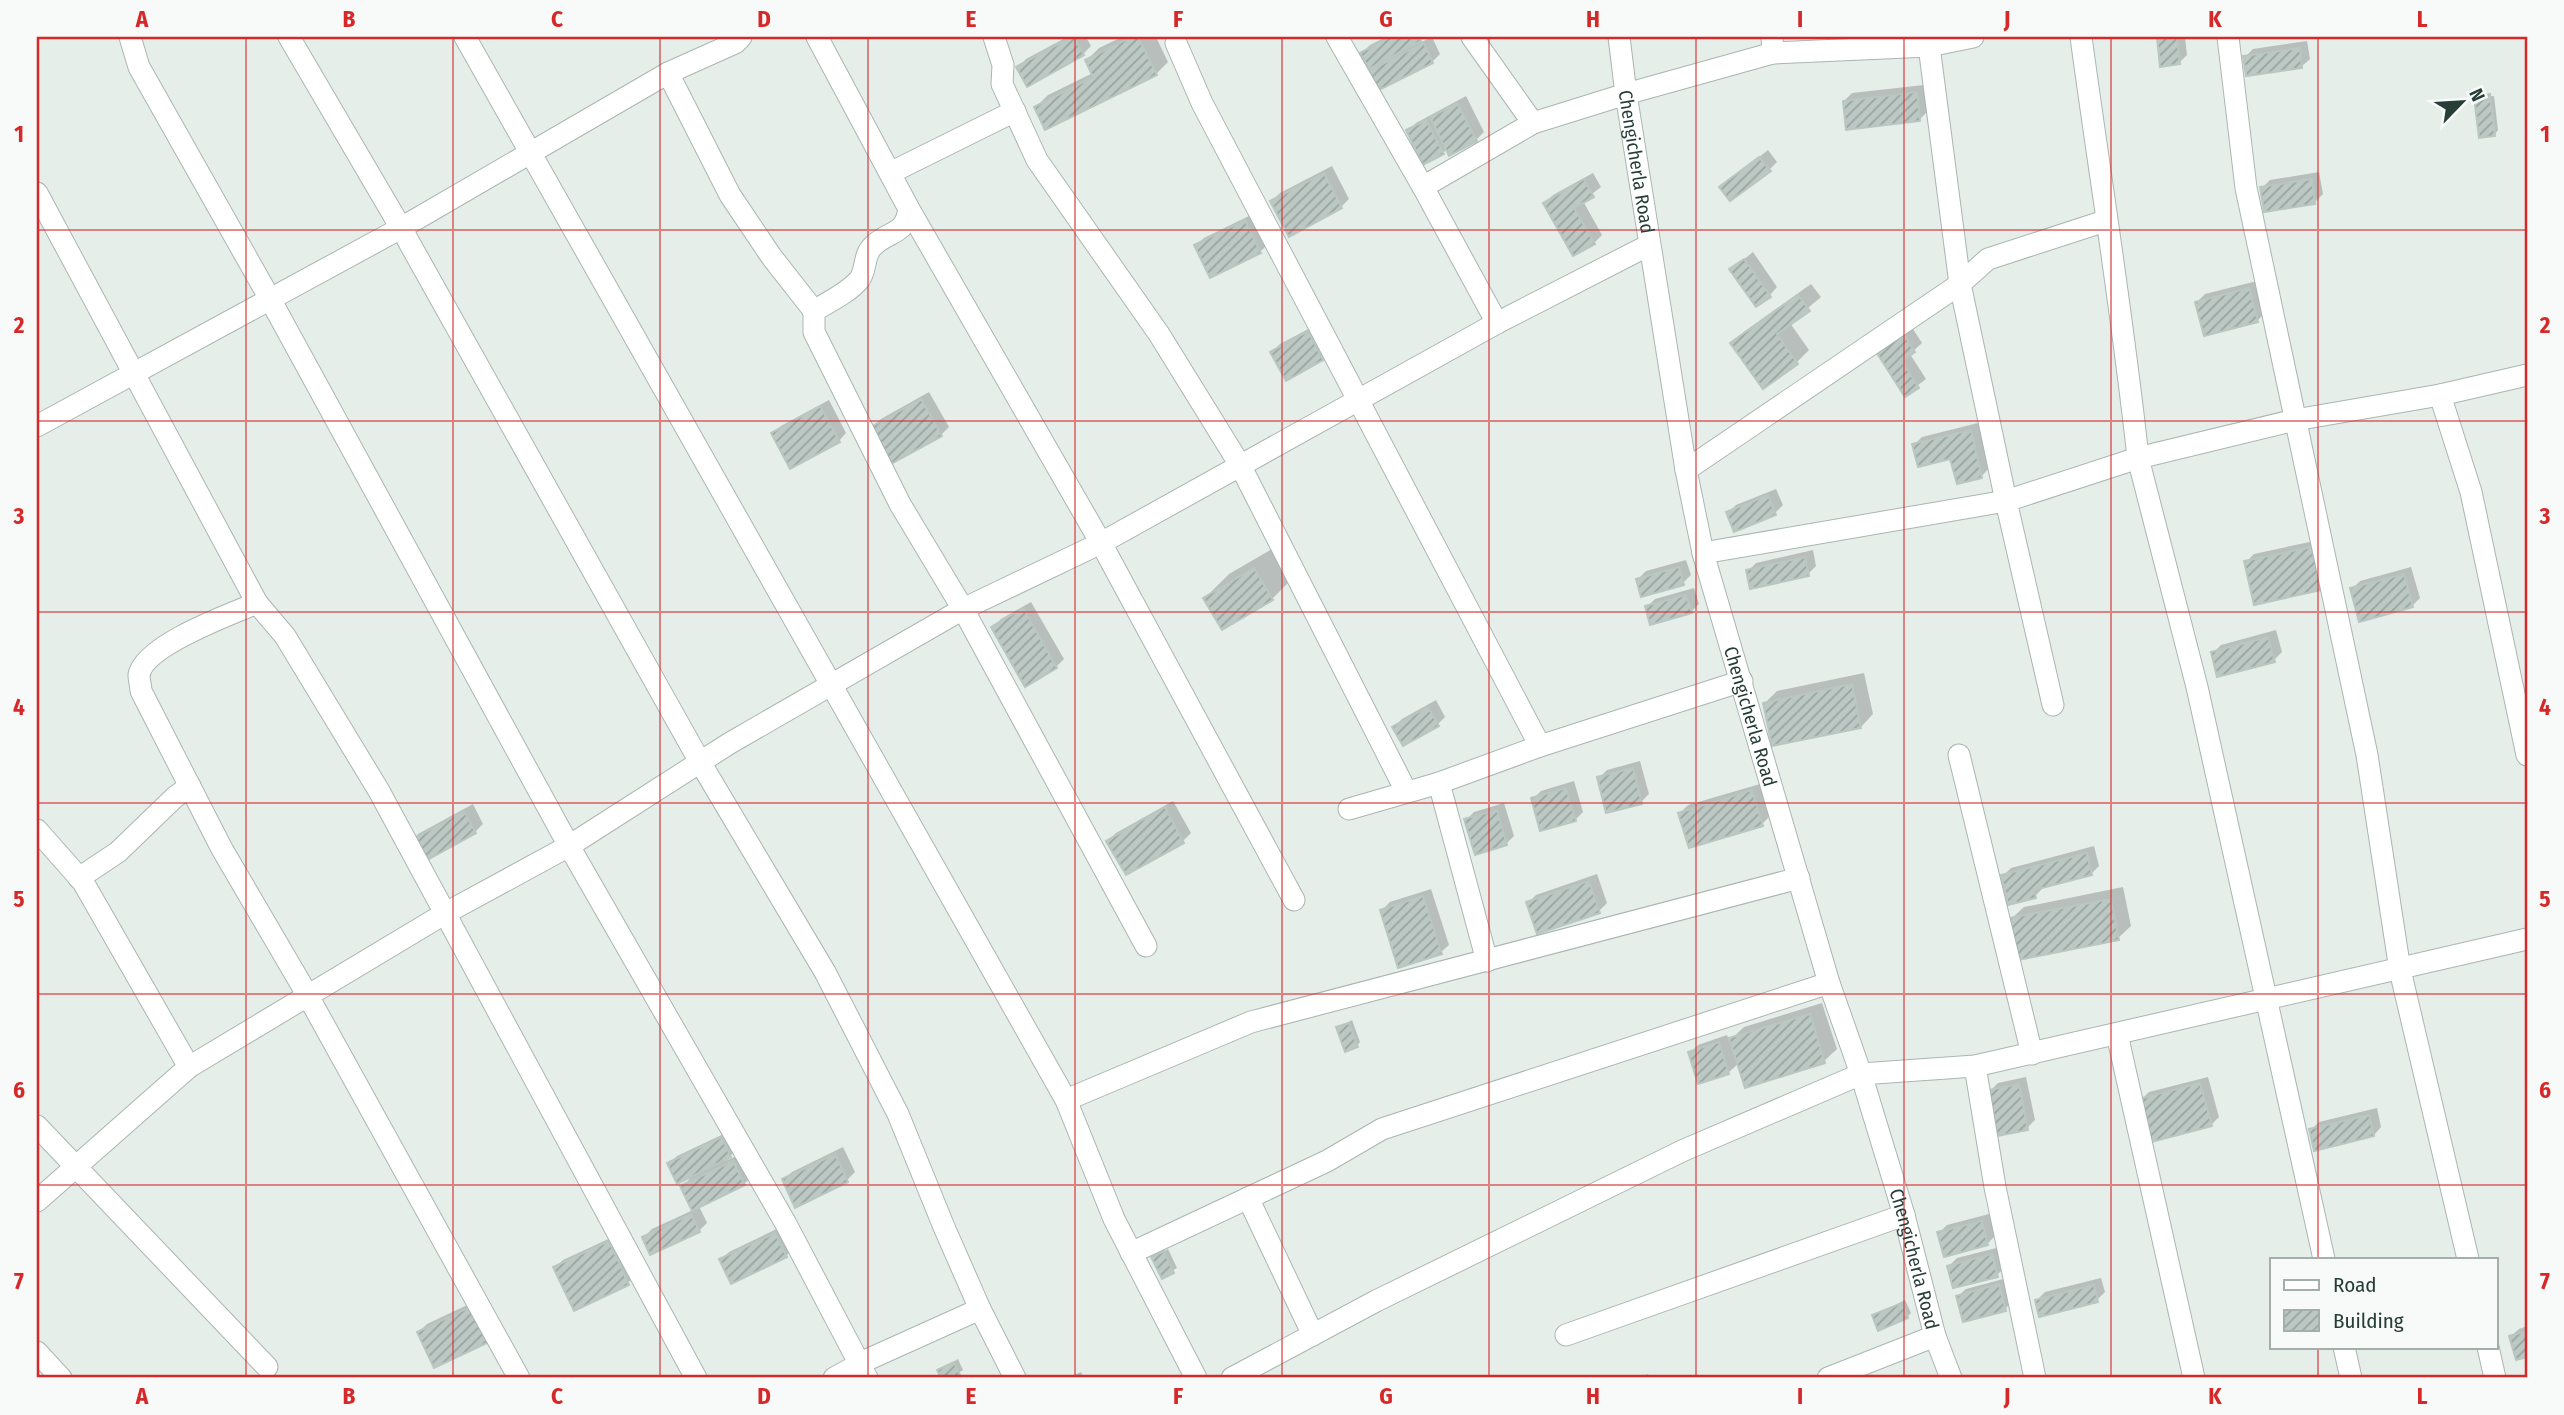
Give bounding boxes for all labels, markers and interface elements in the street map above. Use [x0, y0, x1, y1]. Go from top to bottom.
text: A [135, 5, 149, 33]
text: B [343, 5, 356, 33]
text: C [551, 5, 563, 33]
text: D [757, 5, 771, 33]
text: E [966, 5, 977, 33]
text: F [1173, 5, 1183, 33]
text: G [1379, 5, 1393, 33]
text: H [1586, 5, 1600, 33]
text: I [1797, 5, 1803, 33]
text: J [2003, 5, 2010, 33]
text: K [2208, 5, 2222, 33]
text: L [2417, 5, 2428, 33]
north arrow [2428, 66, 2498, 136]
text: N [2464, 85, 2490, 105]
street label: Chengicherla Road [1614, 88, 1660, 235]
text: 1 [14, 120, 24, 148]
text: 1 [2540, 120, 2550, 148]
text: 2 [13, 311, 25, 339]
text: 2 [2539, 311, 2551, 339]
text: 3 [13, 502, 25, 530]
text: 3 [2539, 502, 2551, 530]
street label: Chengicherla Road [1719, 643, 1782, 789]
text: 4 [13, 693, 25, 721]
text: 4 [2539, 693, 2551, 721]
text: 5 [13, 885, 25, 913]
text: 5 [2539, 885, 2551, 913]
text: 6 [13, 1076, 25, 1104]
text: 6 [2539, 1076, 2551, 1104]
street label: Chengicherla Road [1885, 1186, 1944, 1332]
legend [2270, 1258, 2498, 1348]
text: 7 [14, 1267, 24, 1295]
text: 7 [2540, 1267, 2550, 1295]
text: Road [2333, 1272, 2377, 1298]
text: Building [2333, 1308, 2404, 1334]
text: A [135, 1382, 149, 1410]
text: B [343, 1382, 356, 1410]
text: C [551, 1382, 563, 1410]
text: D [757, 1382, 771, 1410]
text: E [966, 1382, 977, 1410]
text: F [1173, 1382, 1183, 1410]
text: G [1379, 1382, 1393, 1410]
text: H [1586, 1382, 1600, 1410]
text: I [1797, 1382, 1803, 1410]
text: J [2003, 1382, 2010, 1410]
text: K [2208, 1382, 2222, 1410]
text: L [2417, 1382, 2428, 1410]

